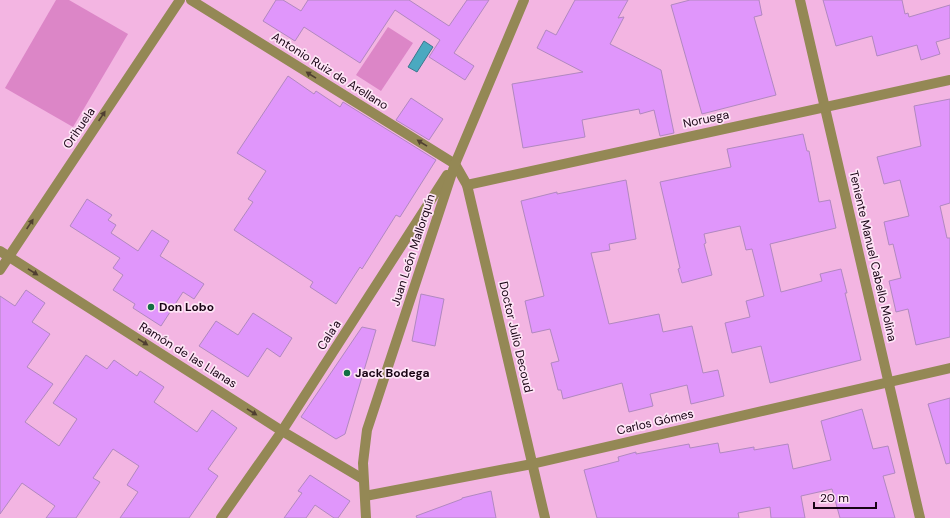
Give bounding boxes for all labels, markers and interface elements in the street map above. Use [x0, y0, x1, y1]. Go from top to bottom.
street label: Antonio Ruiz de Arellano [269, 29, 391, 113]
one-way arrow [305, 71, 317, 78]
street label: Orihuela [59, 104, 99, 152]
street label: Noruega [681, 106, 731, 132]
one-way arrow [99, 110, 106, 122]
one-way arrow [417, 139, 427, 147]
street label: Teniente Manuel Cabello Molina [846, 169, 900, 343]
street label: Juan León Mallorquín [387, 192, 439, 308]
one-way arrow [26, 219, 34, 230]
one-way arrow [28, 268, 38, 276]
street label: Doctor Julio Decoud [495, 280, 537, 394]
place label: Don Lobo [159, 299, 214, 315]
marker: Don Lobo [146, 302, 156, 312]
street label: Cala'a [313, 317, 345, 353]
street label: Ramón de las Llanas [136, 318, 240, 392]
one-way arrow [138, 338, 148, 346]
place label: Jack Bodega [355, 365, 430, 381]
marker: Jack Bodega [342, 368, 352, 378]
street label: Carlos Gómes [615, 405, 695, 439]
one-way arrow [247, 408, 257, 416]
scale bar [814, 484, 876, 510]
text: 20 m [820, 490, 849, 506]

